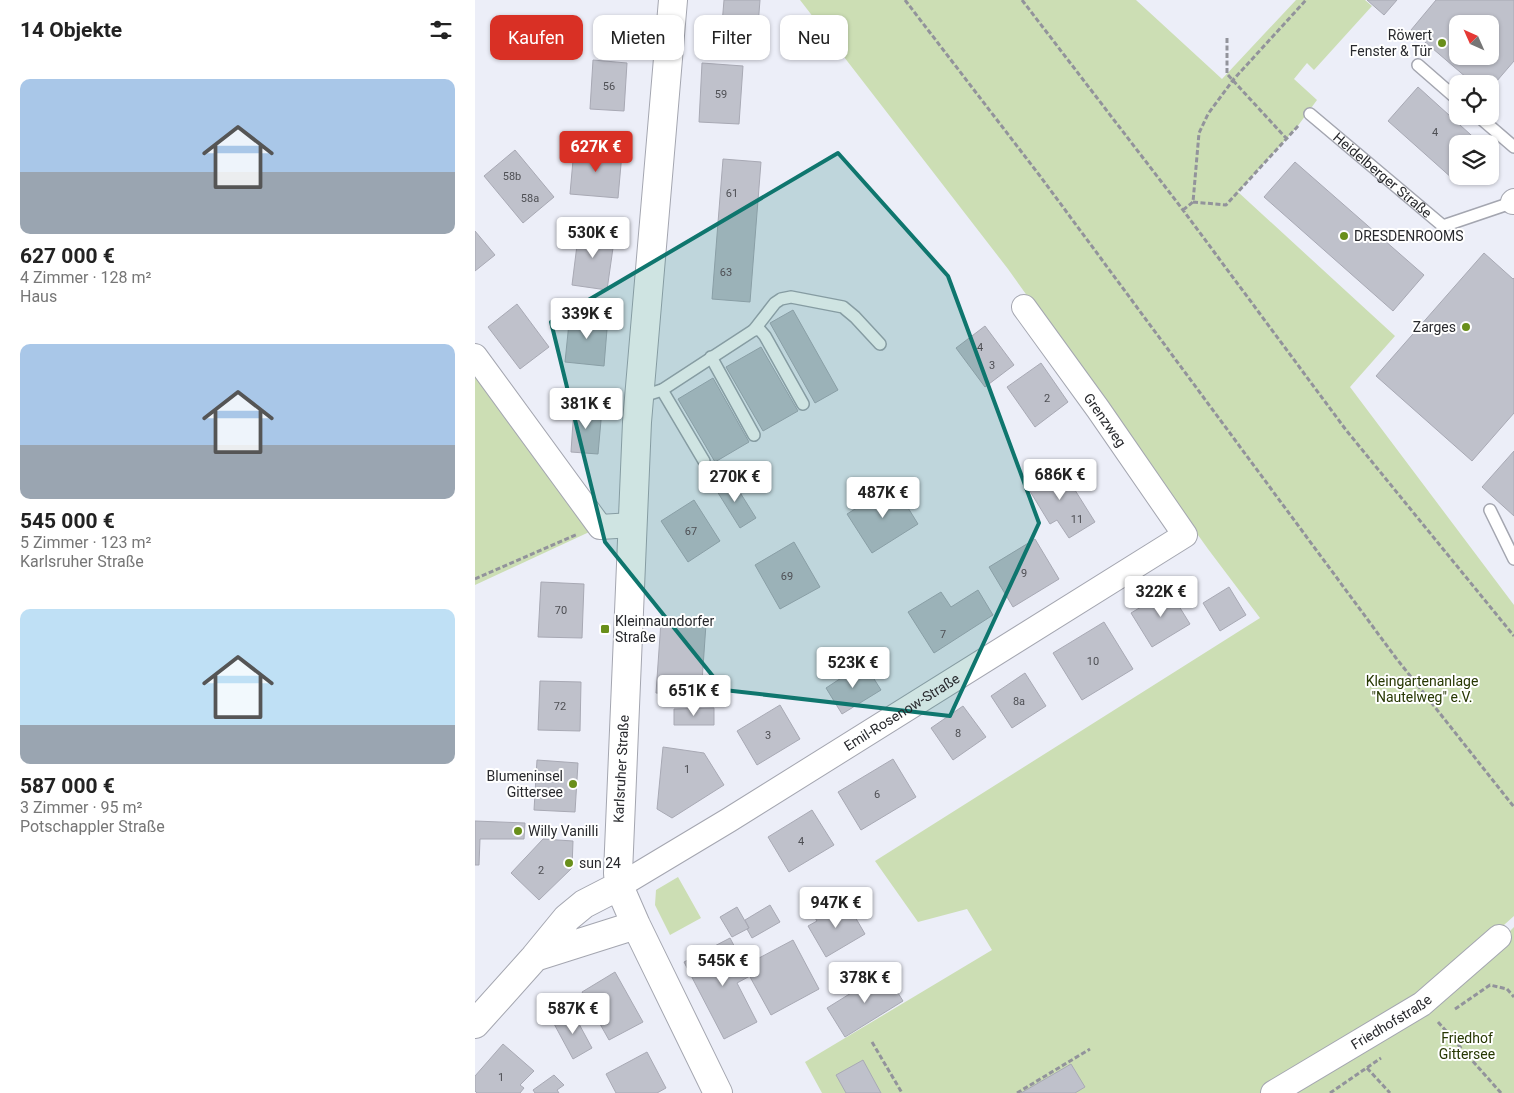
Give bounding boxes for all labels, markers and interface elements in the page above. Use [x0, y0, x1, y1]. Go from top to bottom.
chip: Kaufen [490, 15, 583, 60]
chip: Mieten [593, 15, 684, 60]
chip: Filter [694, 15, 770, 60]
chip: Neu [780, 15, 848, 60]
north arrow [1449, 15, 1499, 65]
map controls [1449, 15, 1499, 185]
icon: filters [427, 16, 455, 44]
text: 14 Objekte [20, 18, 122, 42]
place label: Röwert Fenster & Tür [1350, 27, 1432, 59]
marker: Röwert Fenster & Tür [1436, 37, 1448, 49]
button: locate [1449, 75, 1499, 125]
house number: 56 [603, 80, 615, 93]
house number: 59 [715, 88, 727, 101]
icon: home [193, 112, 283, 202]
house number: 4 [1432, 126, 1438, 139]
street label: Heidelberger Straße [1330, 129, 1435, 221]
pin: 627K € [555, 130, 637, 173]
button: layers [1449, 135, 1499, 185]
text: 627K € [571, 137, 621, 156]
house number: 58b [503, 170, 521, 183]
house number: 61 [726, 187, 738, 200]
house number: 58a [521, 192, 539, 205]
pin: 530K € [552, 216, 634, 259]
text: 530K € [568, 223, 618, 242]
place label: DRESDENROOMS [1354, 228, 1464, 244]
marker: DRESDENROOMS [1338, 230, 1350, 242]
text: 627 000 € [20, 244, 115, 268]
house number: 63 [720, 266, 732, 279]
text: 4 Zimmer · 128 m² [20, 268, 151, 287]
text: Haus [20, 287, 57, 306]
pin: 339K € [546, 298, 628, 340]
text: 339K € [562, 304, 612, 323]
place label: Zarges [1413, 319, 1456, 335]
marker: Zarges [1460, 321, 1472, 333]
house number: 4 [977, 341, 983, 354]
house number: 3 [989, 359, 995, 372]
icon: home [193, 377, 283, 467]
pin: 381K € [545, 388, 627, 430]
street label: Grenzweg [1081, 390, 1129, 450]
house number: 2 [1044, 392, 1050, 405]
text: 381K € [561, 394, 611, 413]
pin: 686K € [1019, 458, 1101, 501]
pin: 270K € [694, 460, 776, 503]
text: 686K € [1035, 465, 1085, 484]
text: 270K € [710, 467, 760, 486]
pin: 487K € [842, 476, 924, 519]
text: 487K € [858, 483, 908, 502]
text: 545 000 € [20, 509, 115, 533]
house number: 11 [1071, 513, 1083, 526]
house number: 67 [685, 525, 697, 538]
text: 5 Zimmer · 123 m² [20, 533, 151, 552]
text: Karlsruher Straße [20, 552, 144, 571]
house number: 9 [1021, 567, 1027, 580]
house number: 69 [781, 570, 793, 583]
pin: 322K € [1120, 576, 1202, 618]
text: 322K € [1136, 582, 1186, 601]
house number: 70 [555, 604, 567, 617]
place label: Kleinnaundorfer Straße [615, 613, 714, 645]
marker: Kleinnaundorfer Straße [599, 623, 611, 635]
house number: 7 [940, 628, 946, 641]
icon: home [193, 642, 283, 732]
pin: 523K € [812, 646, 894, 689]
text: 523K € [828, 653, 878, 672]
house number: 10 [1087, 655, 1099, 668]
street label: Emil-Rosenow-Straße [841, 670, 962, 754]
park label: Kleingartenanlage "Nautelweg" e.V. [1366, 673, 1478, 705]
pin: 651K € [653, 674, 735, 717]
text: 651K € [669, 681, 719, 700]
house number: 8a [1013, 695, 1025, 708]
house number: 72 [554, 700, 566, 713]
street label: Karlsruher Straße [610, 714, 632, 824]
house number: 8 [955, 727, 961, 740]
house number: 3 [765, 729, 771, 742]
house number: 1 [684, 763, 690, 776]
place label: Blumeninsel Gittersee [487, 768, 563, 800]
text: 587 000 € [20, 774, 115, 798]
marker: Blumeninsel Gittersee [567, 778, 579, 790]
house number: 6 [874, 788, 880, 801]
text: 3 Zimmer · 95 m² [20, 798, 142, 817]
text: Potschappler Straße [20, 817, 165, 836]
place label: Willy Vanilli [528, 823, 598, 839]
marker: Willy Vanilli [512, 825, 524, 837]
house number: 4 [798, 835, 804, 848]
place label: sun 24 [579, 855, 621, 871]
marker: sun 24 [563, 857, 575, 869]
house number: 2 [538, 864, 544, 877]
pin: 947K € [795, 886, 877, 929]
text: 947K € [811, 893, 861, 912]
pin: 545K € [682, 944, 764, 987]
text: 545K € [698, 951, 748, 970]
pin: 378K € [824, 962, 906, 1004]
text: 378K € [840, 968, 890, 987]
street label: Friedhofstraße [1348, 991, 1435, 1053]
pin: 587K € [532, 992, 614, 1035]
text: 587K € [548, 999, 598, 1018]
park label: Friedhof Gittersee [1439, 1030, 1495, 1062]
house number: 1 [498, 1071, 504, 1084]

